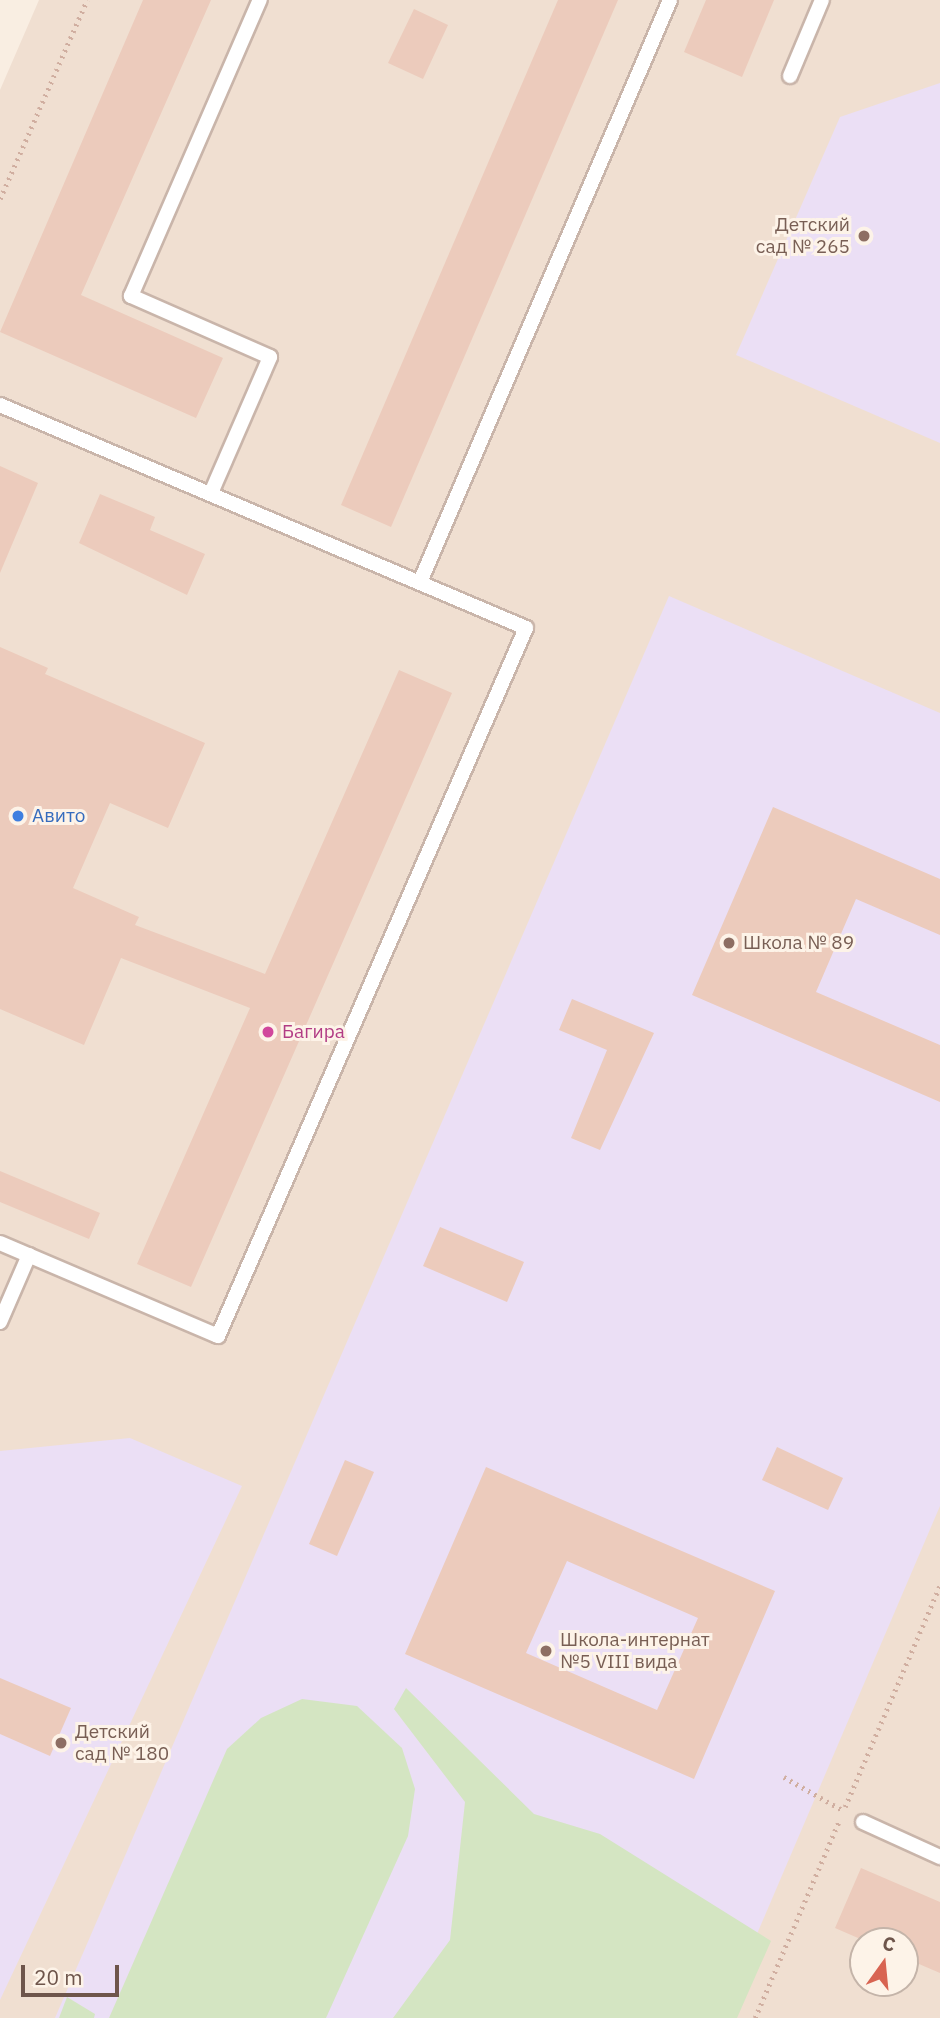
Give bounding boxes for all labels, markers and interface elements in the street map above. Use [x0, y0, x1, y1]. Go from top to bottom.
place label: Детский сад № 265 [756, 214, 850, 258]
marker: Детский сад № 265 [856, 228, 872, 244]
place label: Авито [32, 805, 85, 827]
marker: Авито [10, 808, 26, 824]
place label: Школа № 89 [743, 932, 854, 954]
marker: Школа № 89 [721, 935, 737, 951]
place label: Багира [282, 1021, 345, 1043]
marker: Багира [260, 1024, 276, 1040]
place label: Школа-интернат №5 VIII вида [560, 1629, 710, 1673]
marker: Школа-интернат №5 VIII вида [538, 1643, 554, 1659]
place label: Детский сад № 180 [75, 1721, 169, 1765]
marker: Детский сад № 180 [53, 1735, 69, 1751]
north arrow [849, 1927, 919, 1997]
text: С [880, 1930, 898, 1957]
scale bar [24, 1952, 122, 1996]
text: 20 m [34, 1963, 83, 1991]

